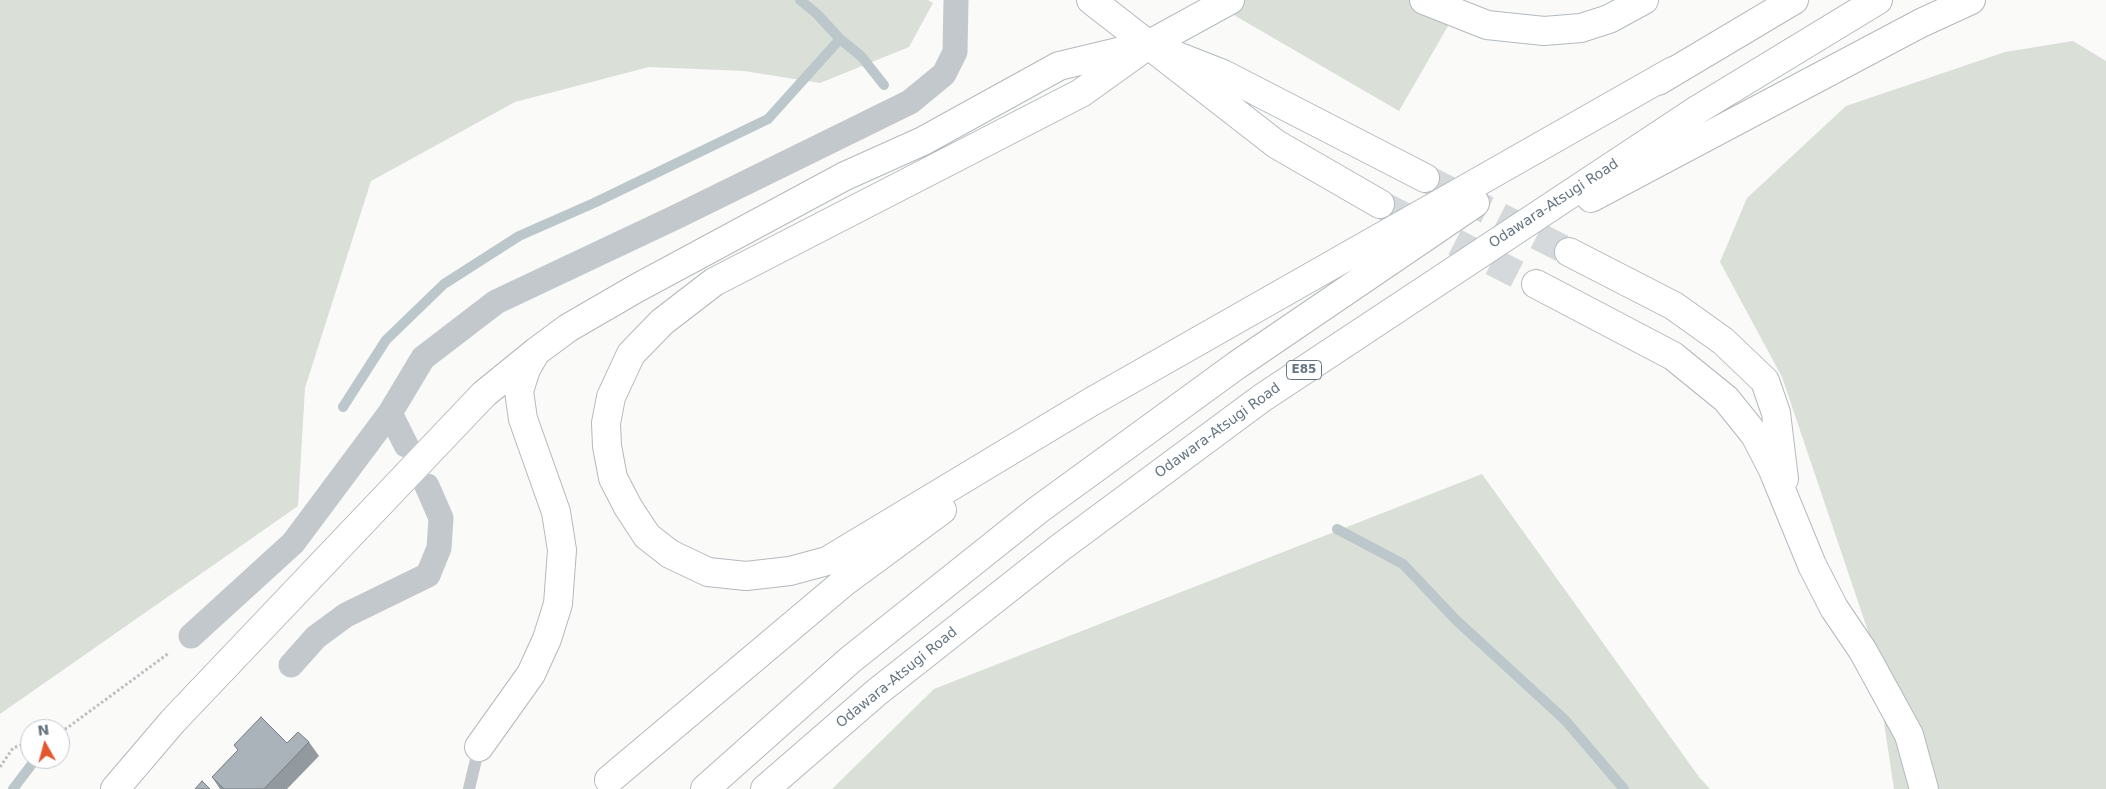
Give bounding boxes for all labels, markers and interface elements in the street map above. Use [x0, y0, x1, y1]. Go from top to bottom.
street label: Odawara-Atsugi Road [1486, 156, 1622, 252]
road number: E85 [1286, 360, 1322, 380]
street label: Odawara-Atsugi Road [1152, 380, 1284, 482]
street label: Odawara-Atsugi Road [833, 624, 961, 732]
north arrow [20, 719, 70, 769]
text: N [37, 721, 50, 739]

